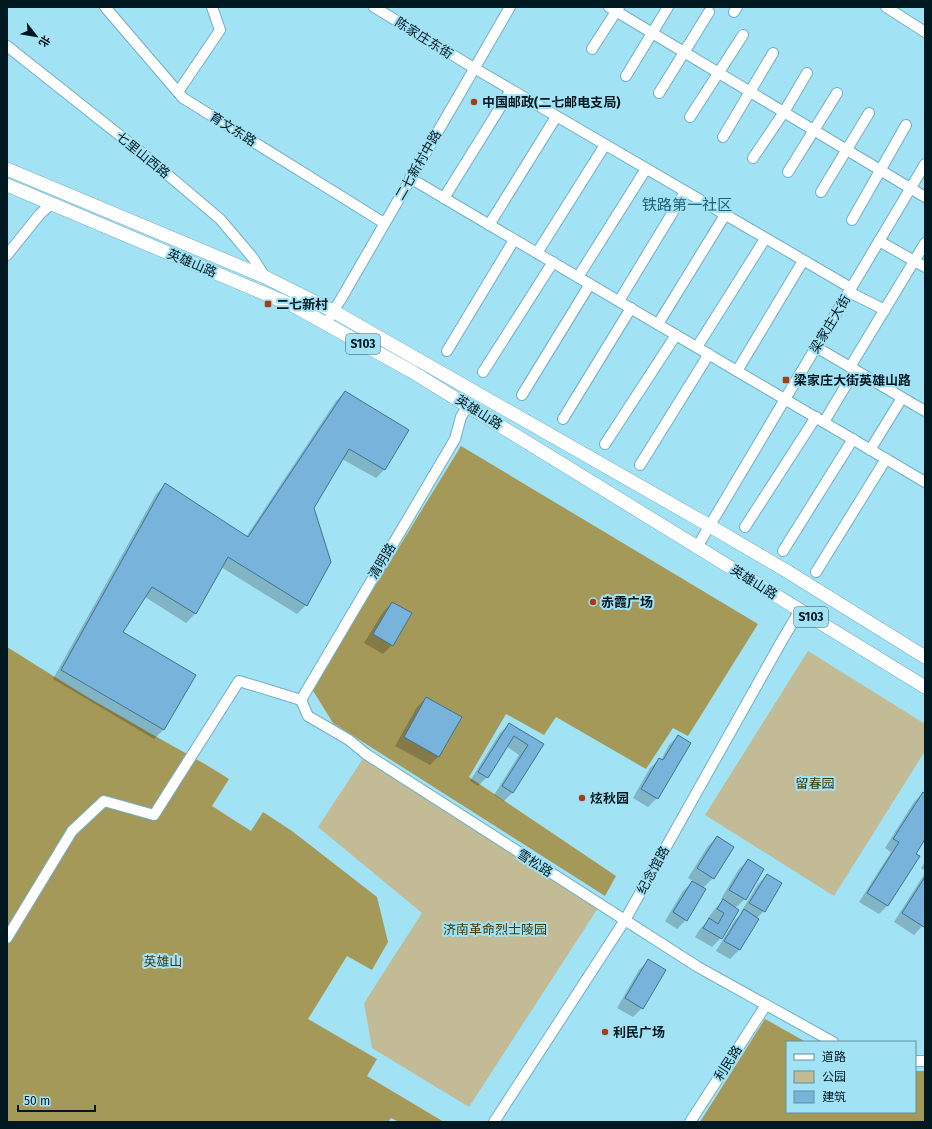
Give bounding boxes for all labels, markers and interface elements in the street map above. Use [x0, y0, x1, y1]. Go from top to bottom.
street label: 陈家庄东街 [392, 14, 456, 62]
north arrow [16, 16, 56, 56]
text: 北 [36, 33, 53, 49]
place label: 中国邮政(二七邮电支局) [482, 95, 620, 110]
marker: 中国邮政(二七邮电支局) [469, 97, 479, 107]
street label: 育文东路 [207, 109, 259, 149]
street label: 二七新村中路 [392, 127, 444, 203]
street label: 七里山西路 [113, 129, 173, 181]
district label: 铁路第一社区 [642, 196, 732, 214]
street label: 英雄山路 [165, 246, 219, 280]
street label: 梁家庄大街 [807, 292, 853, 356]
place label: 二七新村 [276, 297, 328, 312]
marker: 二七新村 [263, 299, 273, 309]
road number: S103 [346, 334, 380, 354]
place label: 梁家庄大街英雄山路 [794, 373, 911, 388]
marker: 梁家庄大街英雄山路 [781, 375, 791, 385]
street label: 英雄山路 [453, 392, 505, 432]
street label: 清明路 [366, 540, 398, 582]
street label: 英雄山路 [728, 562, 780, 602]
place label: 赤霞广场 [601, 595, 653, 610]
marker: 赤霞广场 [588, 597, 598, 607]
road number: S103 [794, 607, 828, 627]
park label: 留春园 [795, 776, 835, 791]
place label: 炫秋园 [590, 791, 629, 806]
marker: 炫秋园 [577, 793, 587, 803]
street label: 纪念馆路 [634, 844, 672, 896]
street label: 雪松路 [515, 846, 555, 880]
park label: 济南革命烈士陵园 [443, 922, 547, 937]
park label: 英雄山 [143, 954, 183, 969]
place label: 利民广场 [613, 1025, 665, 1040]
marker: 利民广场 [600, 1027, 610, 1037]
legend [786, 1041, 916, 1113]
street label: 利民路 [711, 1043, 745, 1083]
text: 道路 [822, 1050, 846, 1064]
text: 公园 [822, 1070, 846, 1084]
scale bar [18, 1087, 95, 1113]
text: 建筑 [822, 1090, 846, 1104]
text: 50 m [24, 1094, 50, 1108]

